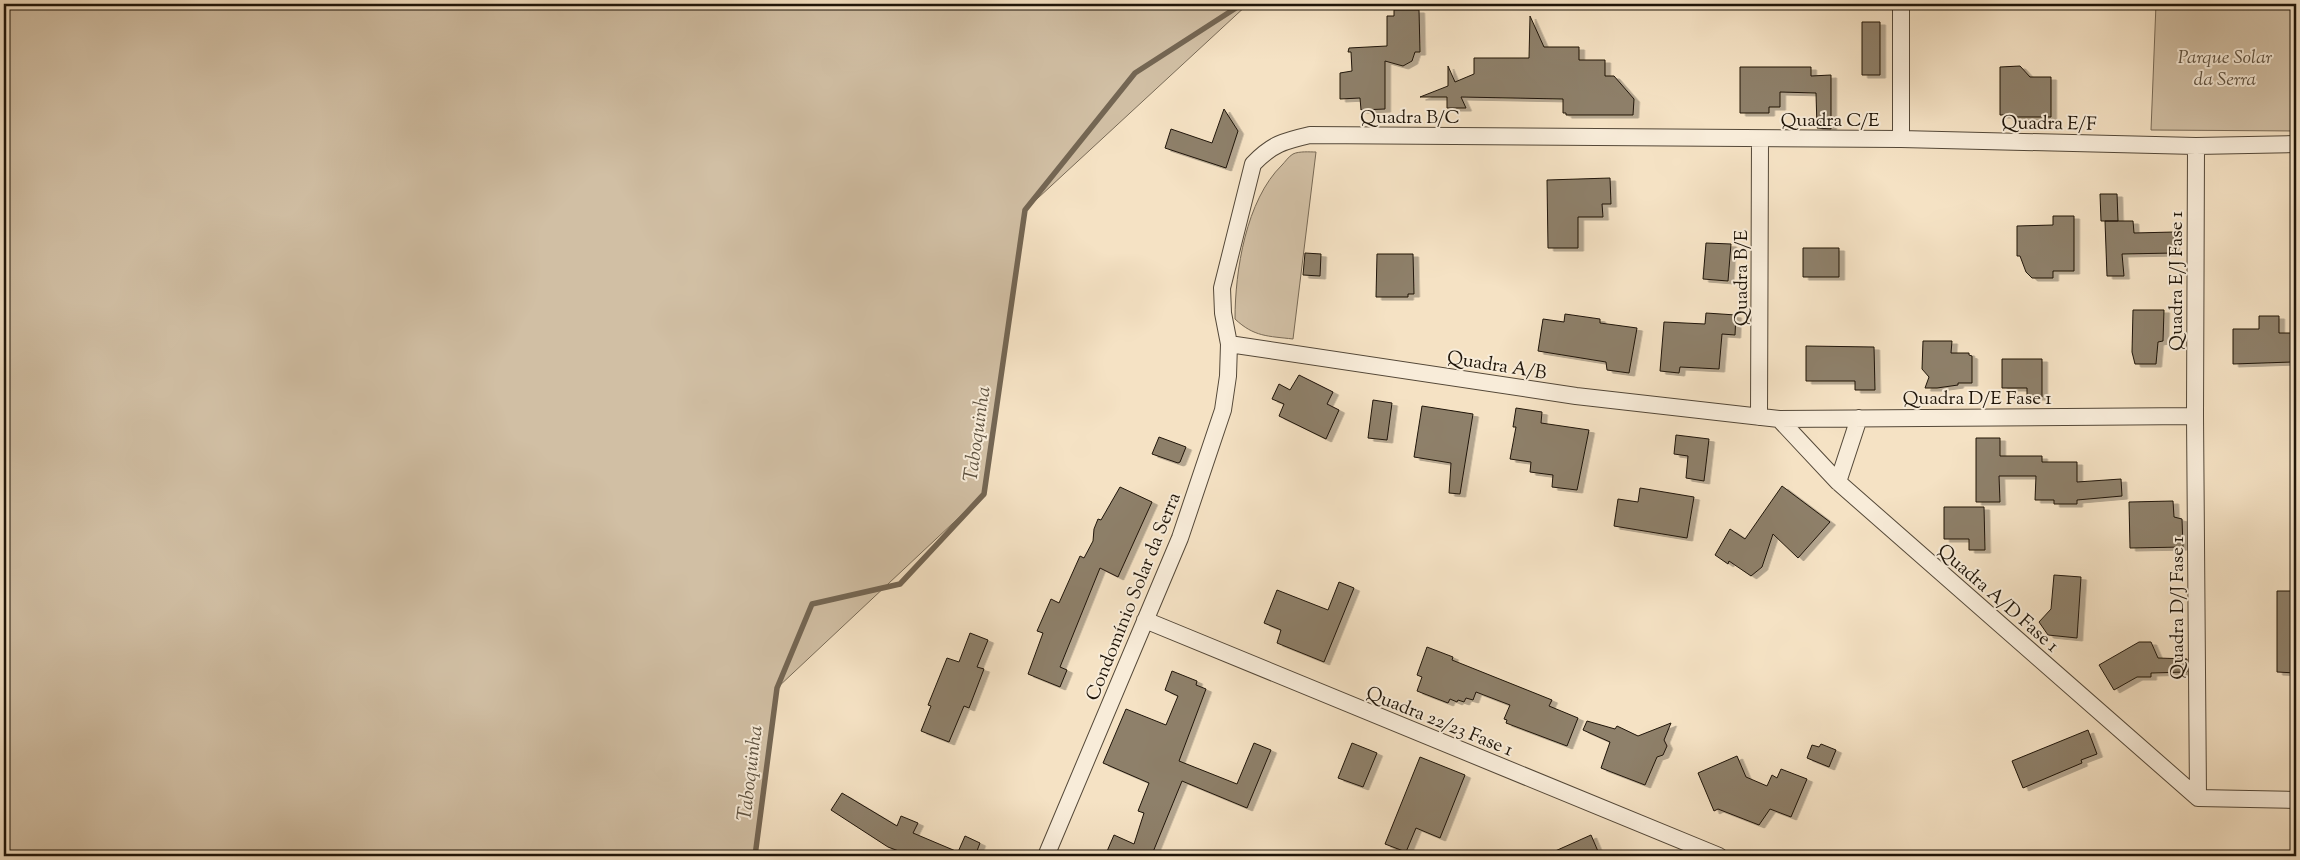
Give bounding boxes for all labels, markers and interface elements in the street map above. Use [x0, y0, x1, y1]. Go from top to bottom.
park label: Parque Solar da Serra [2178, 45, 2273, 94]
street label: Quadra B/C [1360, 105, 1460, 132]
street label: Quadra C/E [1780, 108, 1880, 135]
street label: Quadra E/F [2001, 110, 2097, 139]
street label: Quadra E/J Fase 1 [2164, 210, 2191, 351]
street label: Quadra B/E [1729, 229, 1756, 326]
street label: Quadra A/B [1445, 345, 1548, 388]
water label: Taboquinha [957, 385, 1000, 484]
street label: Quadra D/E Fase 1 [1902, 386, 2052, 413]
street label: Condomínio Solar da Serra [1080, 488, 1189, 705]
street label: Quadra D/J Fase 1 [2165, 536, 2192, 680]
street label: Quadra A/D Fase 1 [1931, 538, 2065, 660]
street label: Quadra 22/23 Fase 1 [1361, 680, 1517, 764]
water label: Taboquinha [731, 724, 772, 823]

